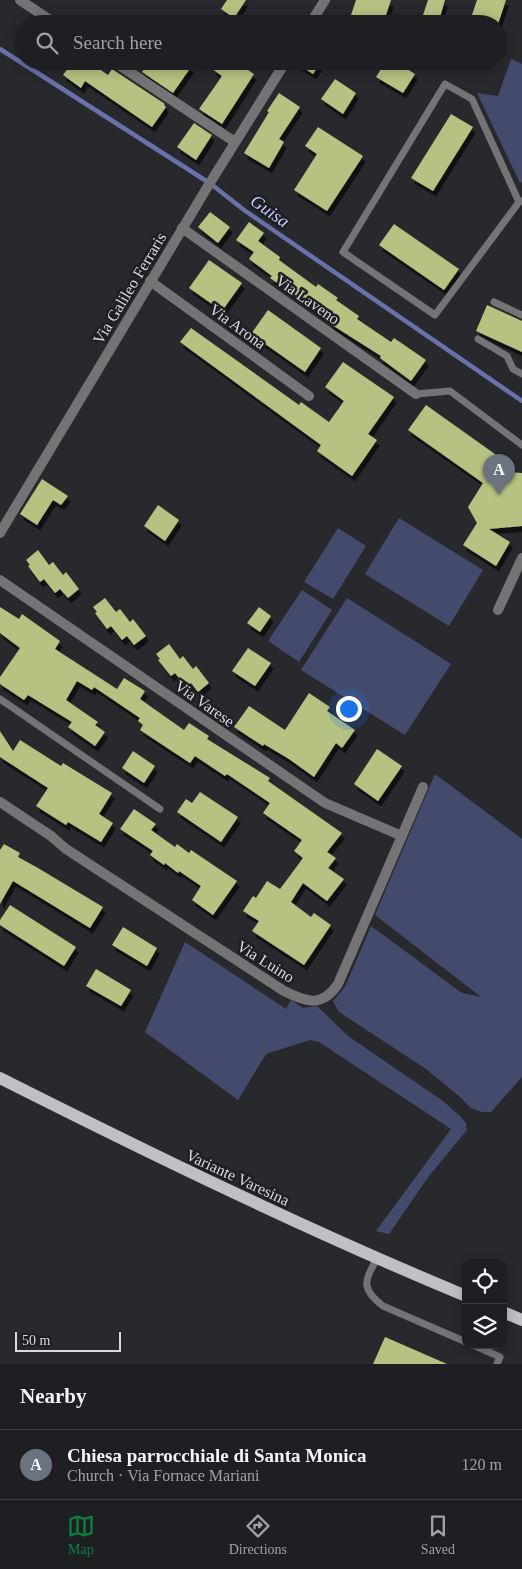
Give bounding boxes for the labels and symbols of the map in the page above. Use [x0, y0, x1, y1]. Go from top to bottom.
water label: Guisa [247, 190, 293, 232]
street label: Via Galileo Ferraris [89, 229, 169, 347]
street label: Via Laveno [272, 271, 343, 328]
street label: Via Arona [206, 300, 269, 352]
pin: A [483, 454, 515, 495]
street label: Via Varese [172, 677, 238, 730]
your location [336, 696, 362, 722]
street label: Via Luino [234, 937, 298, 986]
street label: Variante Varesina [183, 1146, 292, 1209]
scale bar [15, 1329, 121, 1352]

